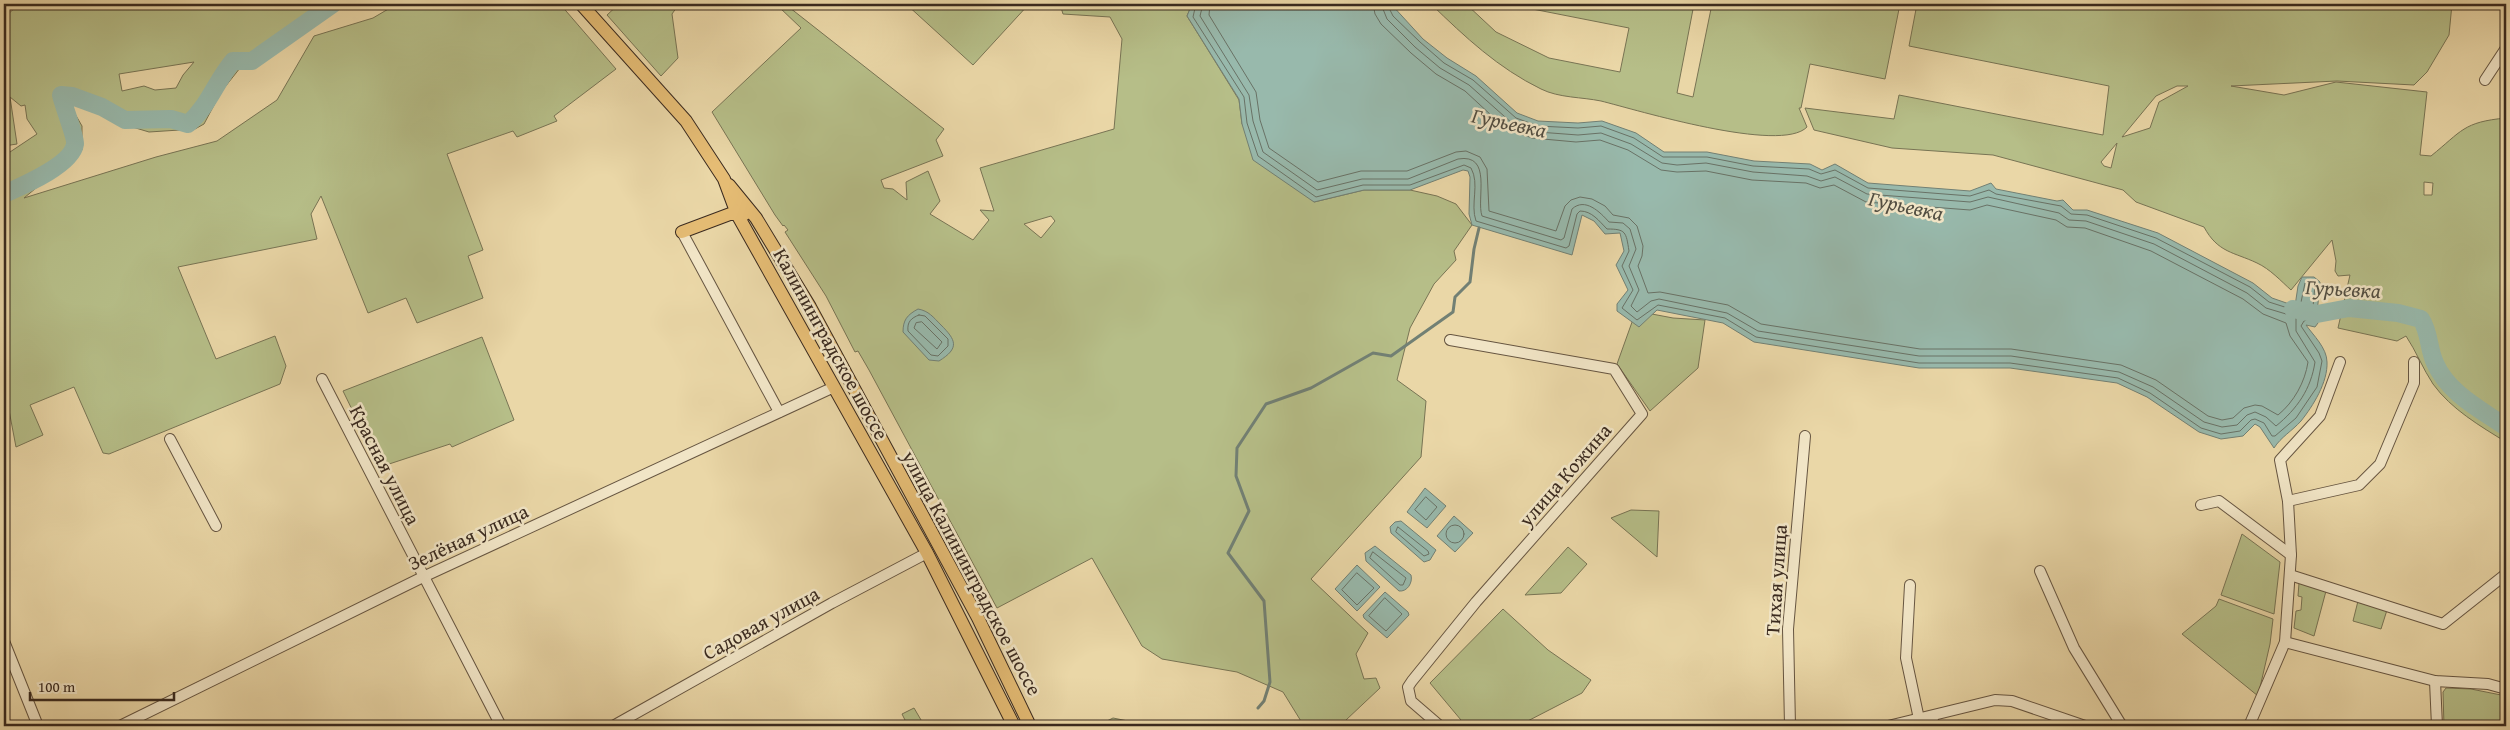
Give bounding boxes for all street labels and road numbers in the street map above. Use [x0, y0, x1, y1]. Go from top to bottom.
street label: Калининградское шоссе [767, 243, 896, 445]
street label: Красная улица [343, 400, 428, 530]
street label: улица Кожина [1511, 416, 1618, 533]
street label: улица Калининградское шоссе [895, 444, 1049, 700]
street label: Зелёная улица [403, 496, 533, 577]
street label: Тихая улица [1757, 523, 1794, 637]
street label: Садовая улица [697, 578, 825, 667]

